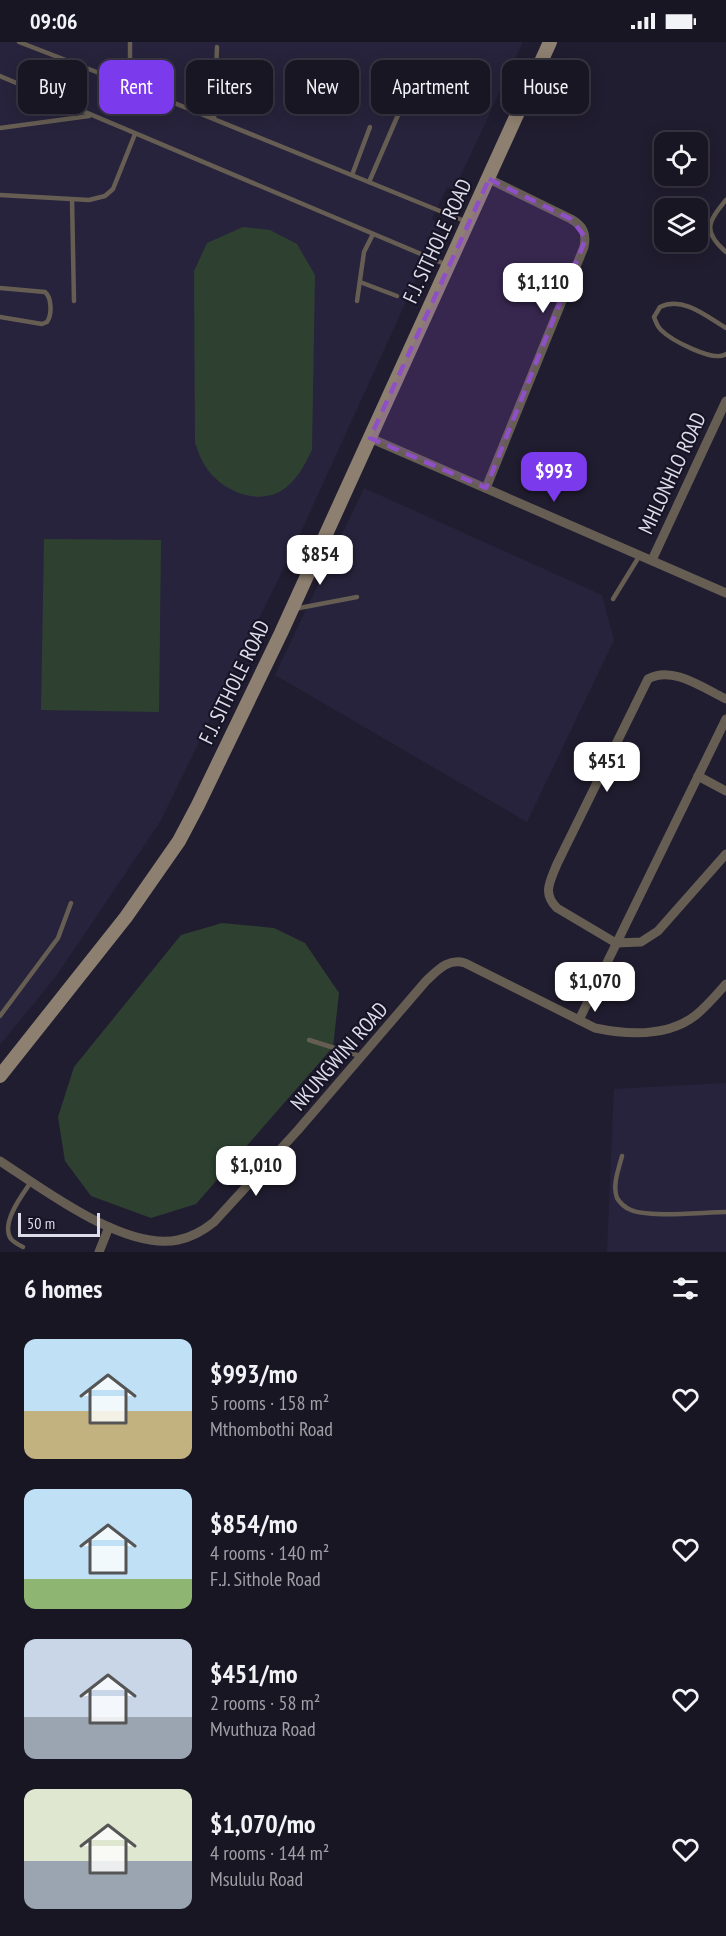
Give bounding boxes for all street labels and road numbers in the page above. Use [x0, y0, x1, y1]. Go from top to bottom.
street label: F.J. SITHOLE ROAD [396, 174, 478, 308]
street label: MHLONHLO ROAD [632, 408, 712, 538]
street label: F.J. SITHOLE ROAD [192, 616, 276, 748]
street label: NKUNGWINI ROAD [284, 996, 394, 1116]

